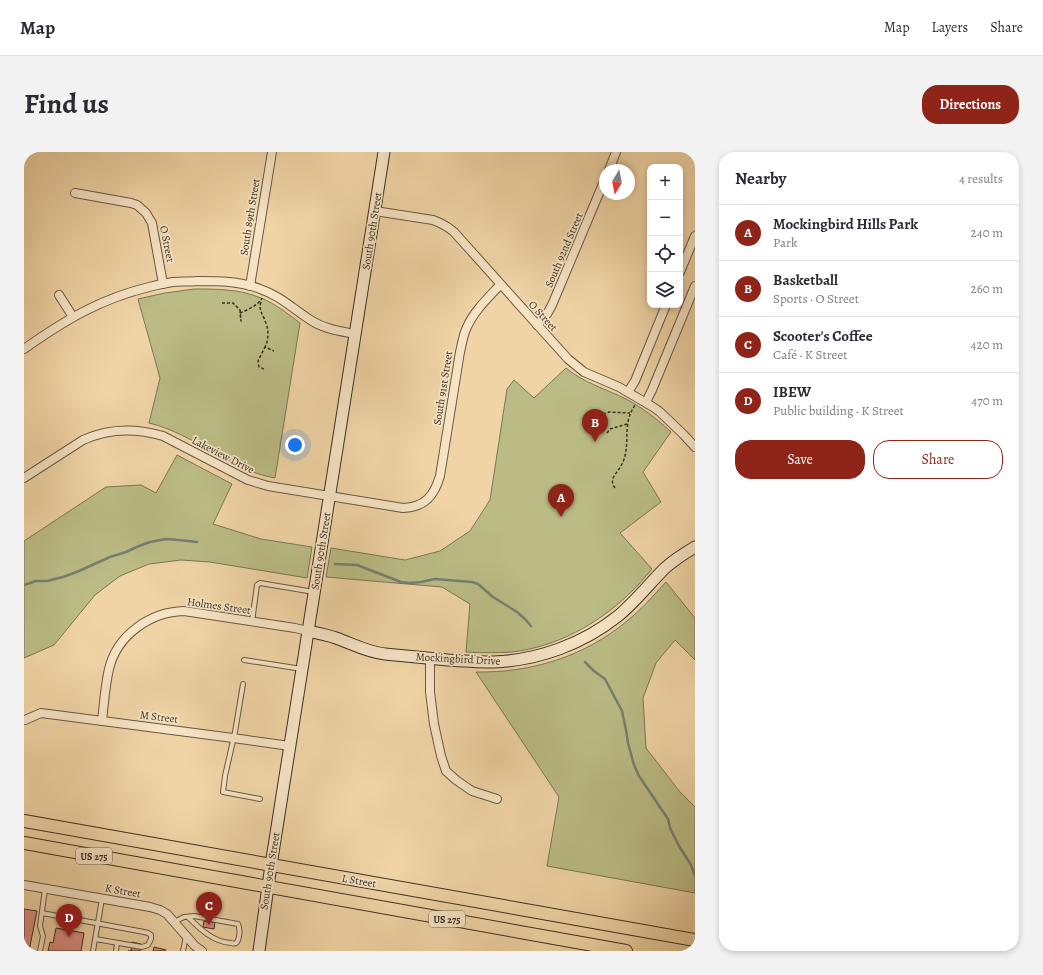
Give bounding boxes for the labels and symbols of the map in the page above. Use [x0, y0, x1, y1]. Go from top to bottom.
north arrow [599, 164, 635, 200]
street label: South 89th Street [237, 177, 264, 257]
street label: South 90th Street [358, 191, 386, 271]
street label: South 92nd Street [541, 210, 587, 290]
street label: O Street [156, 224, 178, 264]
street label: O Street [525, 297, 561, 335]
street label: South 91st Street [430, 350, 456, 426]
pin: B [582, 409, 608, 442]
street label: Lakeview Drive [189, 433, 257, 477]
your location [285, 435, 305, 455]
pin: A [548, 484, 574, 517]
street label: South 90th Street [307, 511, 335, 591]
street label: Holmes Street [186, 594, 252, 618]
street label: Mockingbird Drive [415, 649, 501, 669]
street label: M Street [139, 707, 179, 727]
street label: South 90th Street [256, 831, 284, 911]
road number: US 275 [76, 848, 112, 864]
street label: L Street [341, 871, 378, 891]
street label: K Street [104, 880, 142, 902]
pin: C [196, 892, 222, 925]
pin: D [56, 904, 82, 937]
road number: US 275 [429, 911, 465, 927]

